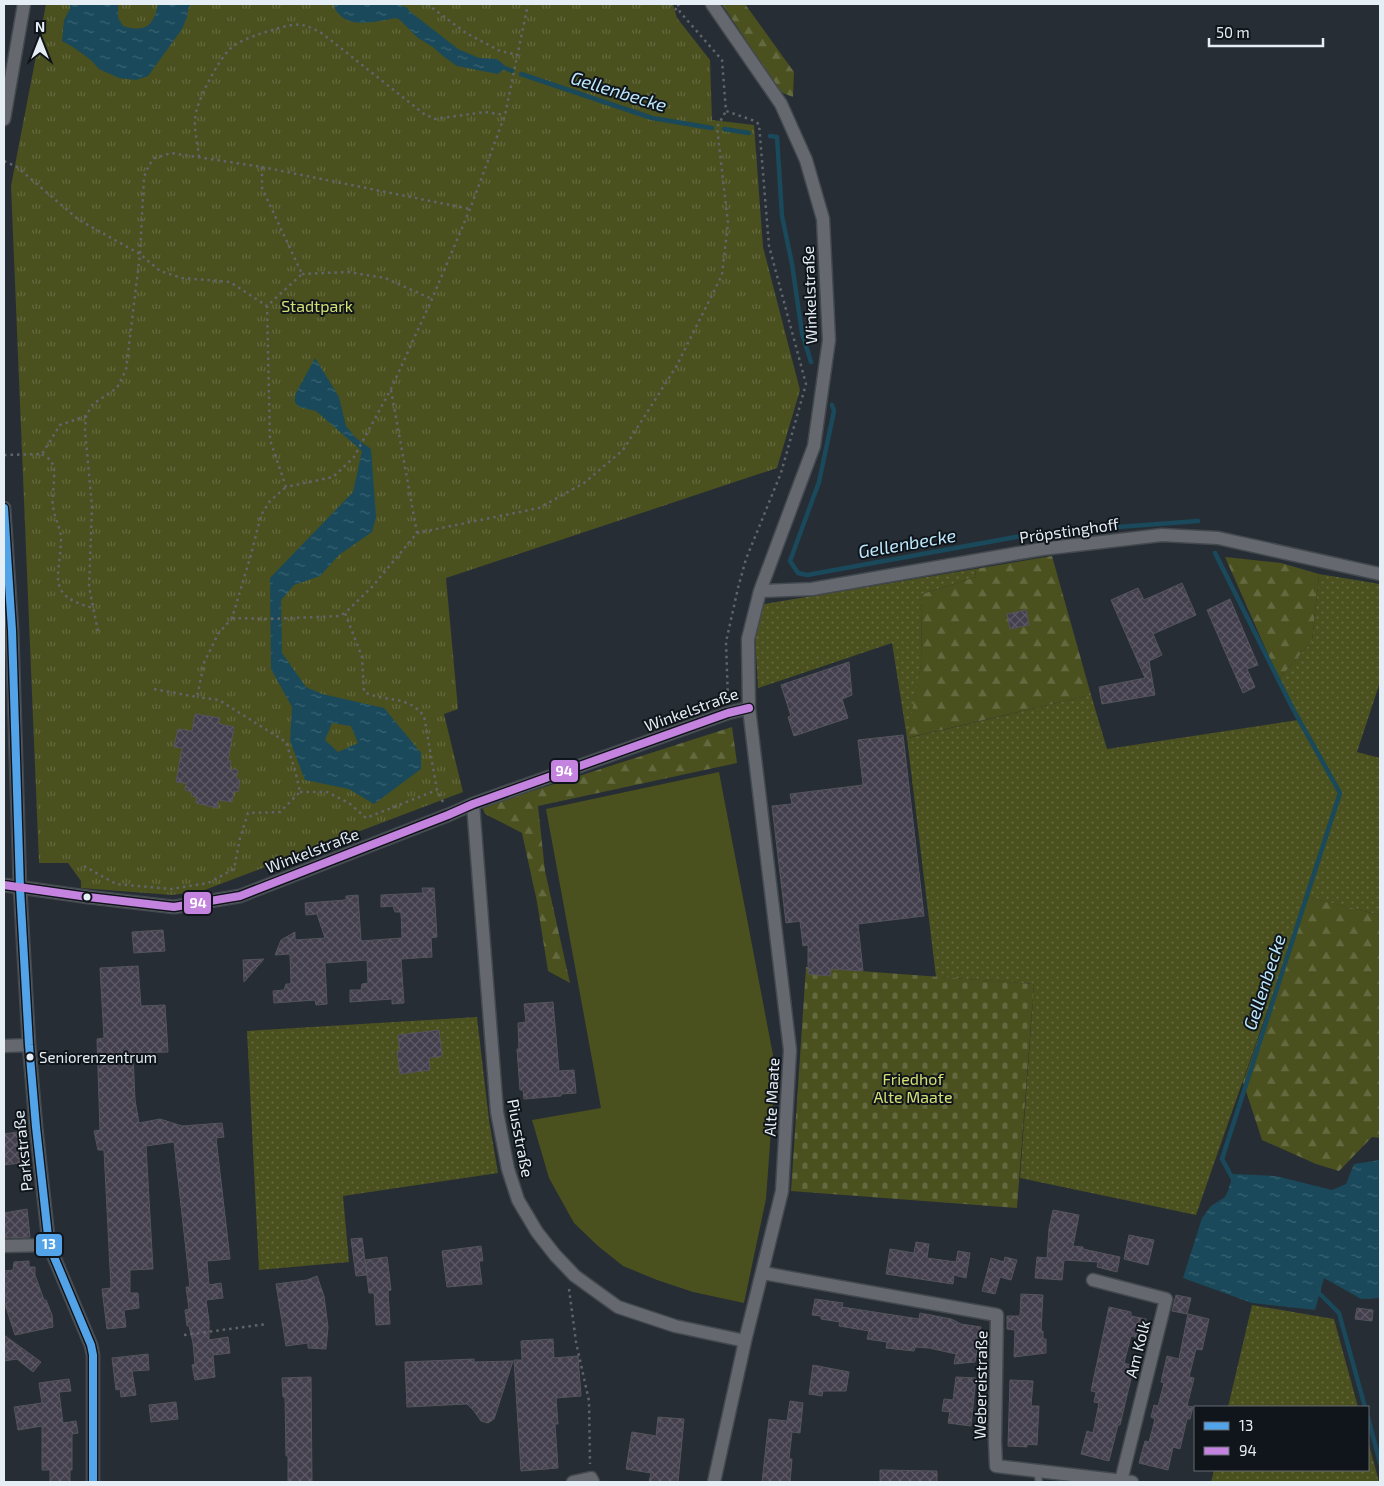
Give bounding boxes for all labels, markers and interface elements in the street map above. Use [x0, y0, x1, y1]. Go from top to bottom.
north arrow [15, 15, 65, 65]
scale bar [1209, 15, 1323, 47]
text: N [35, 18, 45, 35]
text: 50 m [1216, 23, 1250, 41]
water label: Gellenbecke [568, 66, 670, 116]
street label: Winkelstraße [798, 245, 820, 345]
park label: Stadtpark [281, 296, 353, 315]
street label: Pröpstinghoff [1018, 514, 1121, 546]
water label: Gellenbecke [856, 524, 958, 562]
street label: Winkelstraße [641, 683, 741, 735]
line badge: 94 [550, 759, 579, 783]
text: 94 [555, 762, 573, 779]
street label: Winkelstraße [263, 823, 361, 877]
line badge: 94 [183, 891, 212, 915]
unlabelled marker [82, 892, 92, 902]
text: 94 [189, 894, 207, 911]
water label: Gellenbecke [1238, 931, 1290, 1033]
place label: Seniorenzentrum [39, 1048, 157, 1066]
marker: Seniorenzentrum [25, 1052, 35, 1062]
street label: Alte Maate [759, 1057, 783, 1137]
park label: Friedhof Alte Maate [873, 1069, 953, 1106]
street label: Piusstraße [504, 1097, 538, 1179]
street label: Parkstraße [8, 1109, 36, 1193]
line badge: 13 [35, 1233, 63, 1257]
text: 13 [42, 1235, 56, 1252]
street label: Am Kolk [1121, 1318, 1153, 1380]
street label: Webereistraße [970, 1330, 990, 1440]
legend [1194, 1406, 1369, 1471]
text: 13 [1239, 1416, 1253, 1434]
text: 94 [1239, 1441, 1257, 1459]

